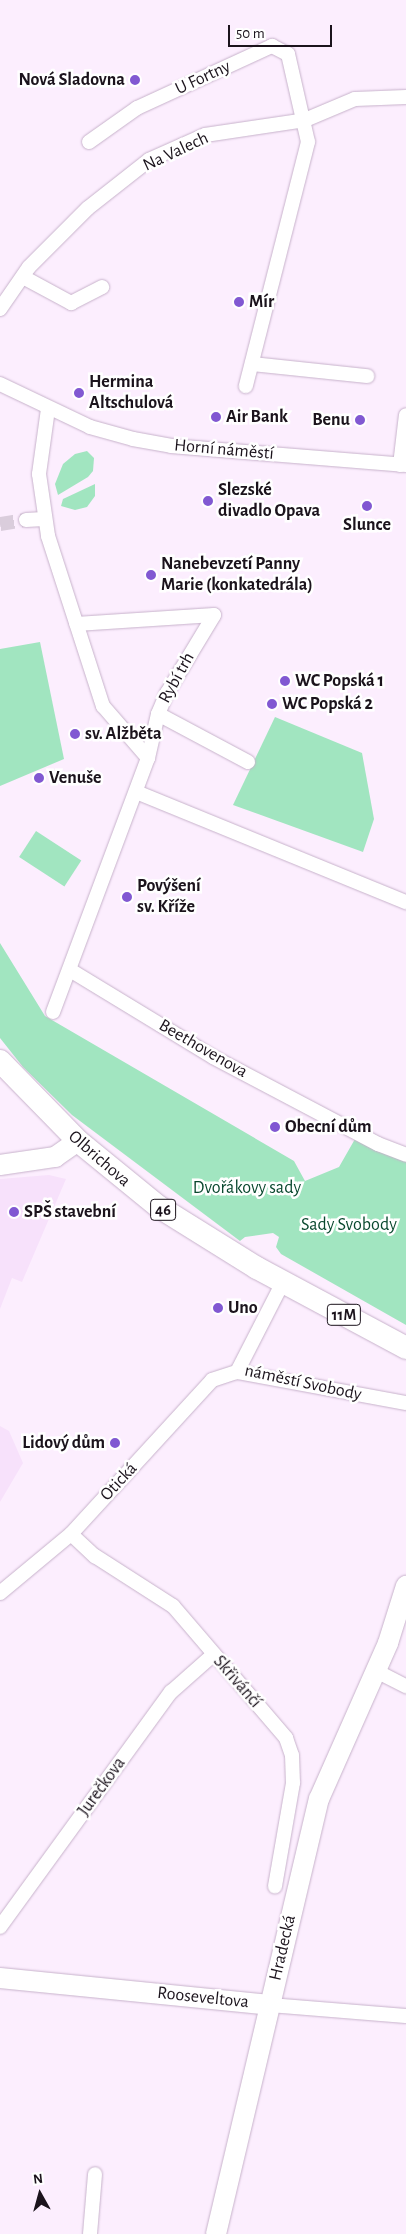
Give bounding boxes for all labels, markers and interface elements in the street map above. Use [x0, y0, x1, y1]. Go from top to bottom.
scale bar [231, 15, 335, 47]
text: 50 m [236, 26, 265, 41]
street label: U Fortny [172, 56, 234, 100]
place label: Nová Sladovna [18, 69, 125, 91]
marker: Nová Sladovna [129, 74, 141, 86]
street label: Na Valech [140, 127, 212, 177]
place label: Mír [249, 291, 274, 313]
marker: Mír [233, 296, 245, 308]
place label: Hermina Altschulová [89, 372, 173, 414]
marker: Hermina Altschulová [73, 387, 85, 399]
place label: Air Bank [226, 406, 288, 428]
place label: Benu [312, 409, 350, 431]
marker: Air Bank [210, 411, 222, 423]
marker: Benu [354, 414, 366, 426]
street label: Horní náměstí [173, 435, 275, 465]
place label: Slezské divadlo Opava [218, 480, 320, 522]
marker: Slezské divadlo Opava [202, 495, 214, 507]
marker: Slunce [361, 500, 373, 512]
place label: Slunce [343, 514, 391, 536]
place label: Nanebevzetí Panny Marie (konkatedrála) [161, 554, 313, 596]
marker: Nanebevzetí Panny Marie (konkatedrála) [145, 569, 157, 581]
street label: Rybí trh [154, 649, 200, 707]
place label: WC Popská 1 [295, 670, 384, 692]
marker: WC Popská 1 [279, 675, 291, 687]
place label: WC Popská 2 [282, 693, 373, 715]
marker: WC Popská 2 [266, 698, 278, 710]
place label: sv. Alžběta [85, 723, 162, 745]
marker: sv. Alžběta [69, 728, 81, 740]
place label: Venuše [49, 767, 102, 789]
marker: Venuše [33, 772, 45, 784]
place label: Povýšení sv. Kříže [137, 876, 201, 919]
marker: Povýšení sv. Kříže [121, 891, 133, 903]
street label: Beethovenova [155, 1015, 251, 1083]
place label: Obecní dům [285, 1116, 372, 1138]
marker: Obecní dům [269, 1121, 281, 1133]
street label: Olbrichova [63, 1126, 135, 1192]
park label: Dvořákovy sady [193, 1177, 301, 1199]
road number: 46 [149, 1196, 177, 1224]
place label: SPŠ stavební [24, 1201, 116, 1223]
marker: SPŠ stavební [8, 1206, 20, 1218]
park label: Sady Svobody [301, 1214, 397, 1236]
place label: Uno [228, 1297, 258, 1319]
marker: Uno [212, 1302, 224, 1314]
road number: 11M [326, 1302, 362, 1328]
street label: náměstí Svobody [242, 1360, 364, 1406]
place label: Lidový dům [22, 1432, 105, 1454]
marker: Lidový dům [109, 1437, 121, 1449]
street label: Otická [96, 1458, 142, 1506]
street label: Skřivánčí [208, 1651, 266, 1713]
street label: Jurečkova [73, 1753, 131, 1821]
street label: Hradecká [265, 1913, 301, 1983]
street label: Rooseveltova [156, 1982, 250, 2014]
north arrow [15, 2169, 65, 2219]
text: N [32, 2172, 44, 2187]

